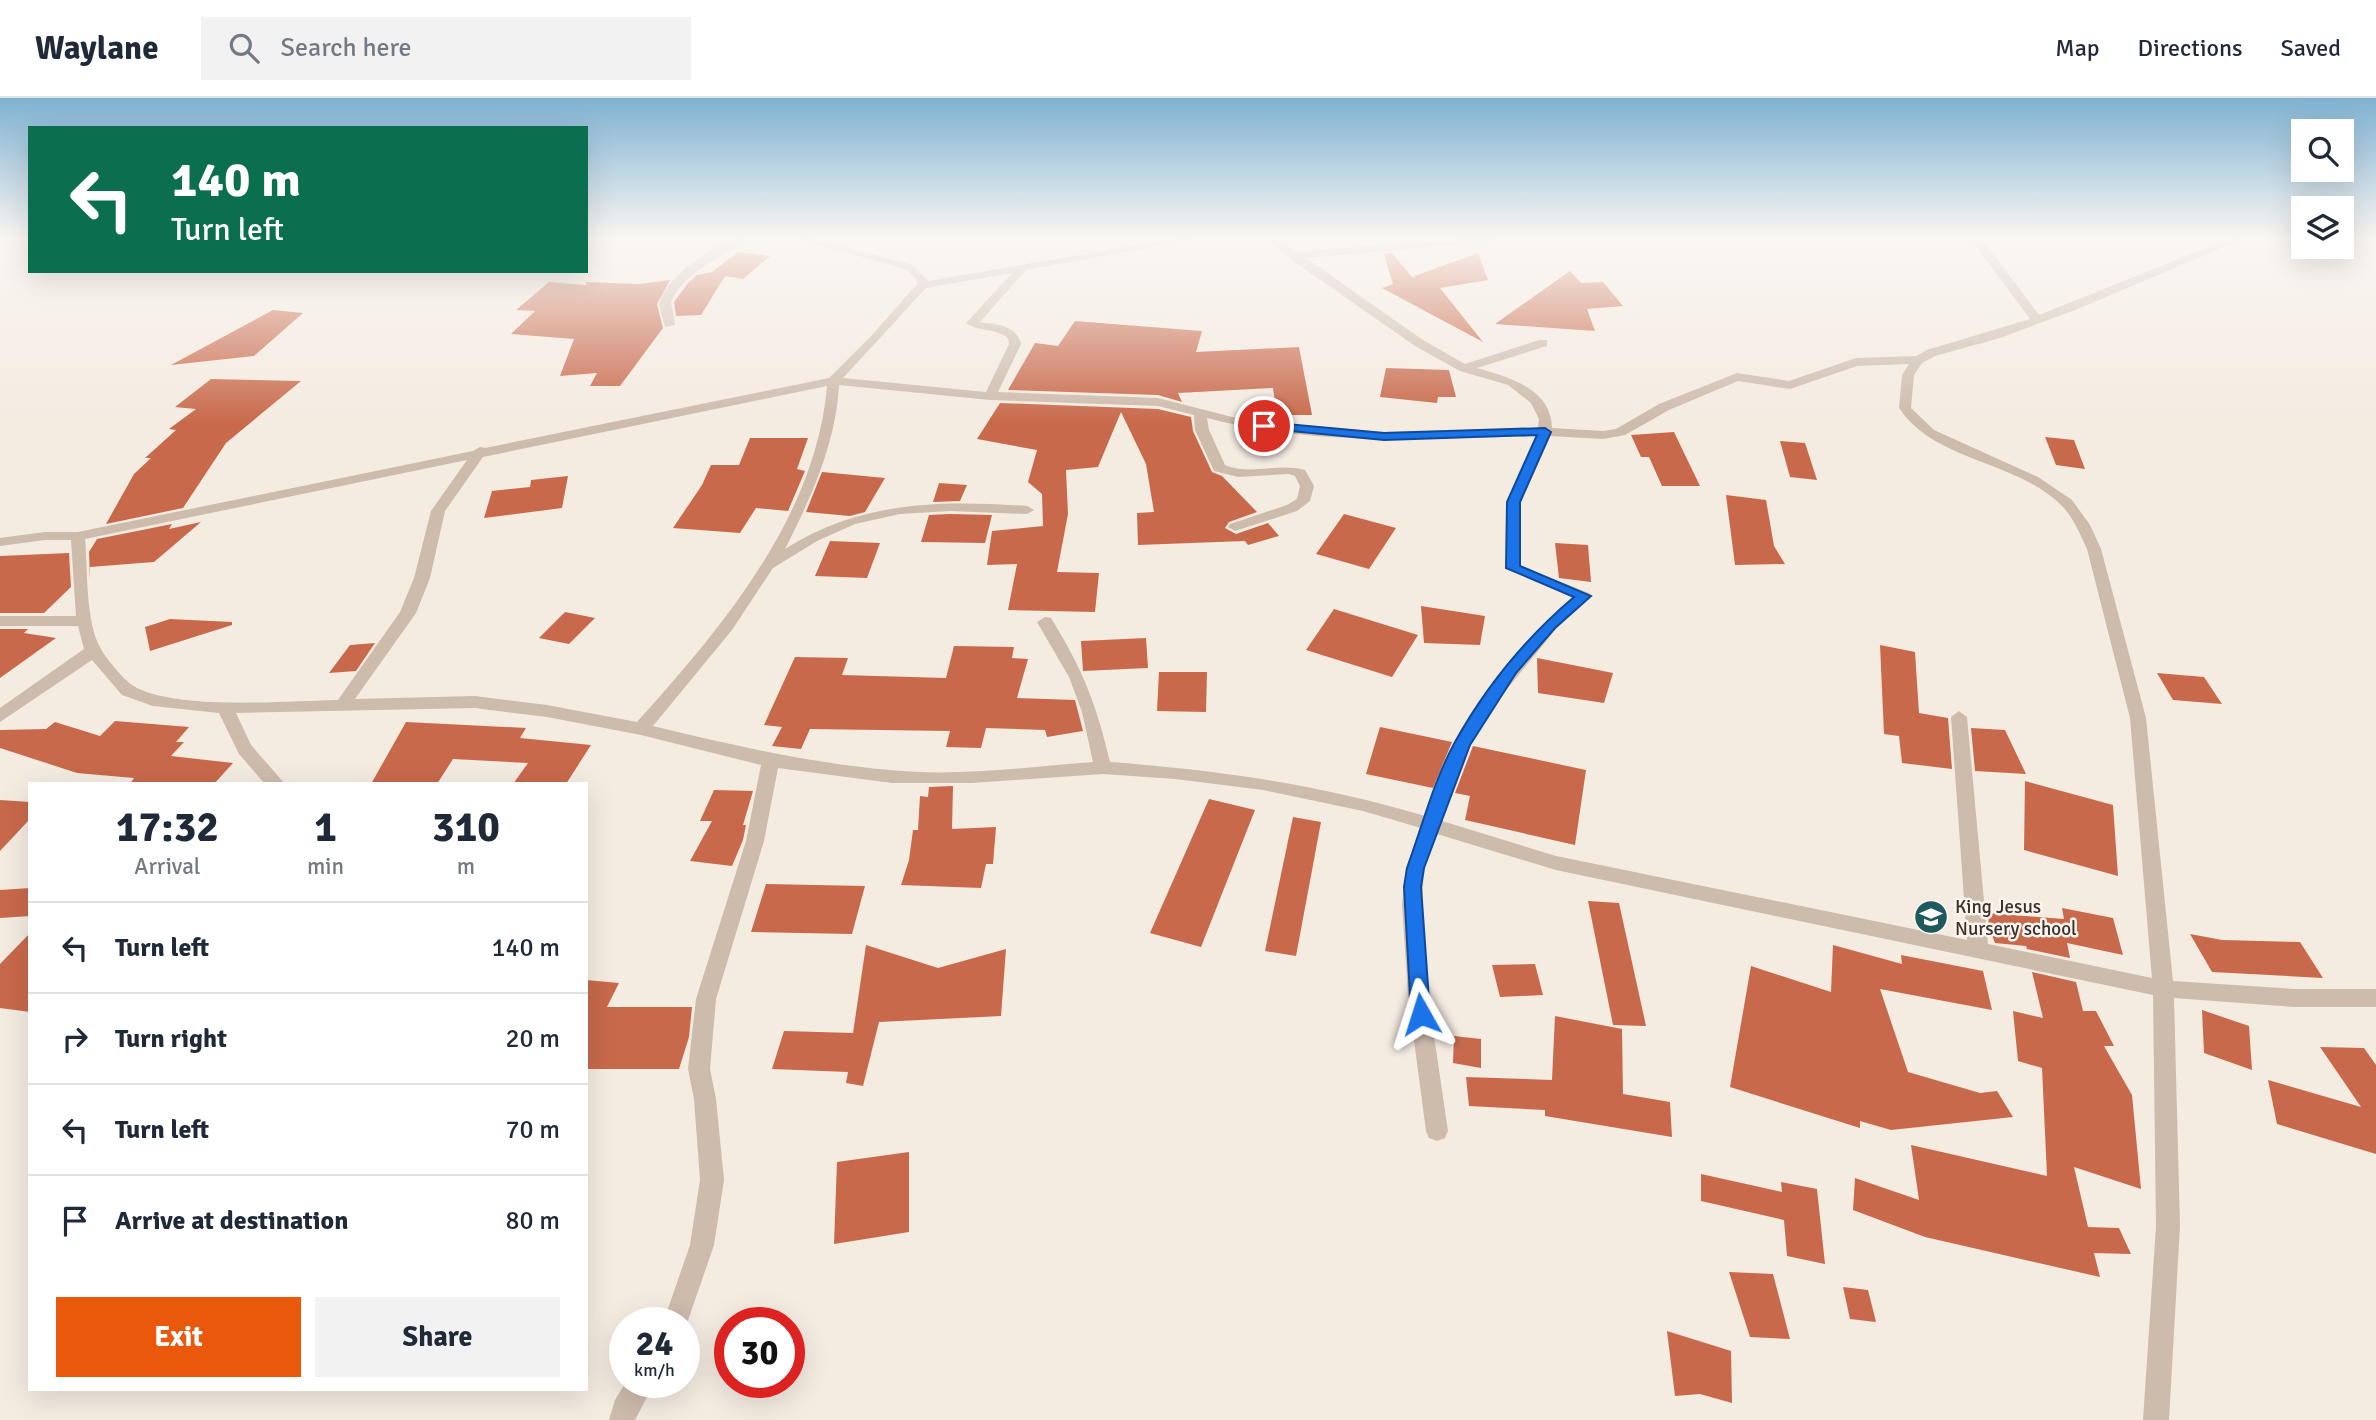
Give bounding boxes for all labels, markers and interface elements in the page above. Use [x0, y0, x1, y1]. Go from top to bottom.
search box [201, 17, 691, 80]
text: Waylane [35, 28, 159, 69]
icon: search [225, 29, 263, 67]
text: Search here [281, 32, 412, 64]
text: Map [2055, 33, 2100, 63]
text: Directions [2138, 33, 2243, 63]
text: Saved [2281, 33, 2341, 63]
map controls [2291, 119, 2354, 259]
button: search [2291, 119, 2354, 182]
text: 140 m [171, 150, 301, 210]
icon: left [56, 154, 147, 245]
button: layers [2291, 196, 2354, 259]
text: Turn left [171, 210, 284, 249]
pin [1234, 396, 1294, 456]
icon: arrive [1245, 407, 1283, 445]
text: 17:32 [116, 802, 219, 853]
text: 1 [314, 802, 337, 853]
text: 310 [432, 802, 500, 853]
text: Arrival [134, 852, 201, 881]
text: min [307, 852, 344, 881]
text: m [457, 852, 475, 881]
place label: King Jesus Nursery school [1955, 895, 2077, 941]
school or university icon: King Jesus Nursery school [1912, 898, 1950, 936]
icon: left [56, 929, 94, 967]
text: Turn left [115, 932, 209, 964]
text: 140 m [491, 932, 560, 964]
position arrow [1384, 977, 1458, 1051]
icon: right [56, 1020, 94, 1058]
text: Turn right [115, 1023, 227, 1055]
text: 20 m [505, 1023, 560, 1055]
icon: left [56, 1111, 94, 1149]
text: Turn left [115, 1114, 209, 1146]
text: 70 m [505, 1114, 560, 1146]
icon: arrive [56, 1202, 94, 1240]
text: Arrive at destination [115, 1205, 348, 1237]
text: 80 m [505, 1205, 560, 1237]
button: Exit [56, 1297, 301, 1377]
button: Share [315, 1297, 560, 1377]
speed limit sign: 30 [714, 1307, 805, 1398]
text: 24 [636, 1322, 673, 1365]
text: km/h [634, 1359, 675, 1381]

